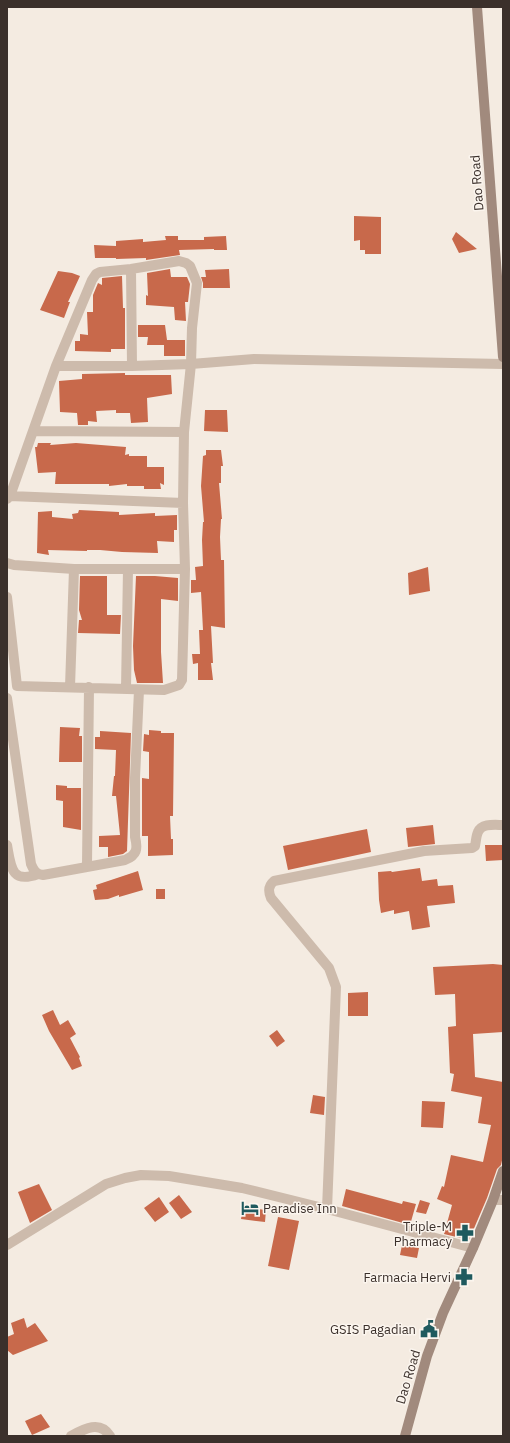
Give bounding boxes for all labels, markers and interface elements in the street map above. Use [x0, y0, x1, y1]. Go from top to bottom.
street label: Dao Road [467, 155, 487, 211]
hotel icon: Paradise Inn [240, 1198, 260, 1218]
place label: Paradise Inn [263, 1200, 337, 1217]
place label: Triple-M Pharmacy [394, 1218, 453, 1250]
pharmacy icon: Triple-M Pharmacy [455, 1223, 475, 1243]
pharmacy icon: Farmacia Hervi [454, 1267, 474, 1287]
place label: Farmacia Hervi [364, 1269, 451, 1286]
public building icon: GSIS Pagadian [419, 1319, 439, 1339]
place label: GSIS Pagadian [330, 1321, 416, 1338]
street label: Dao Road [392, 1348, 424, 1406]

